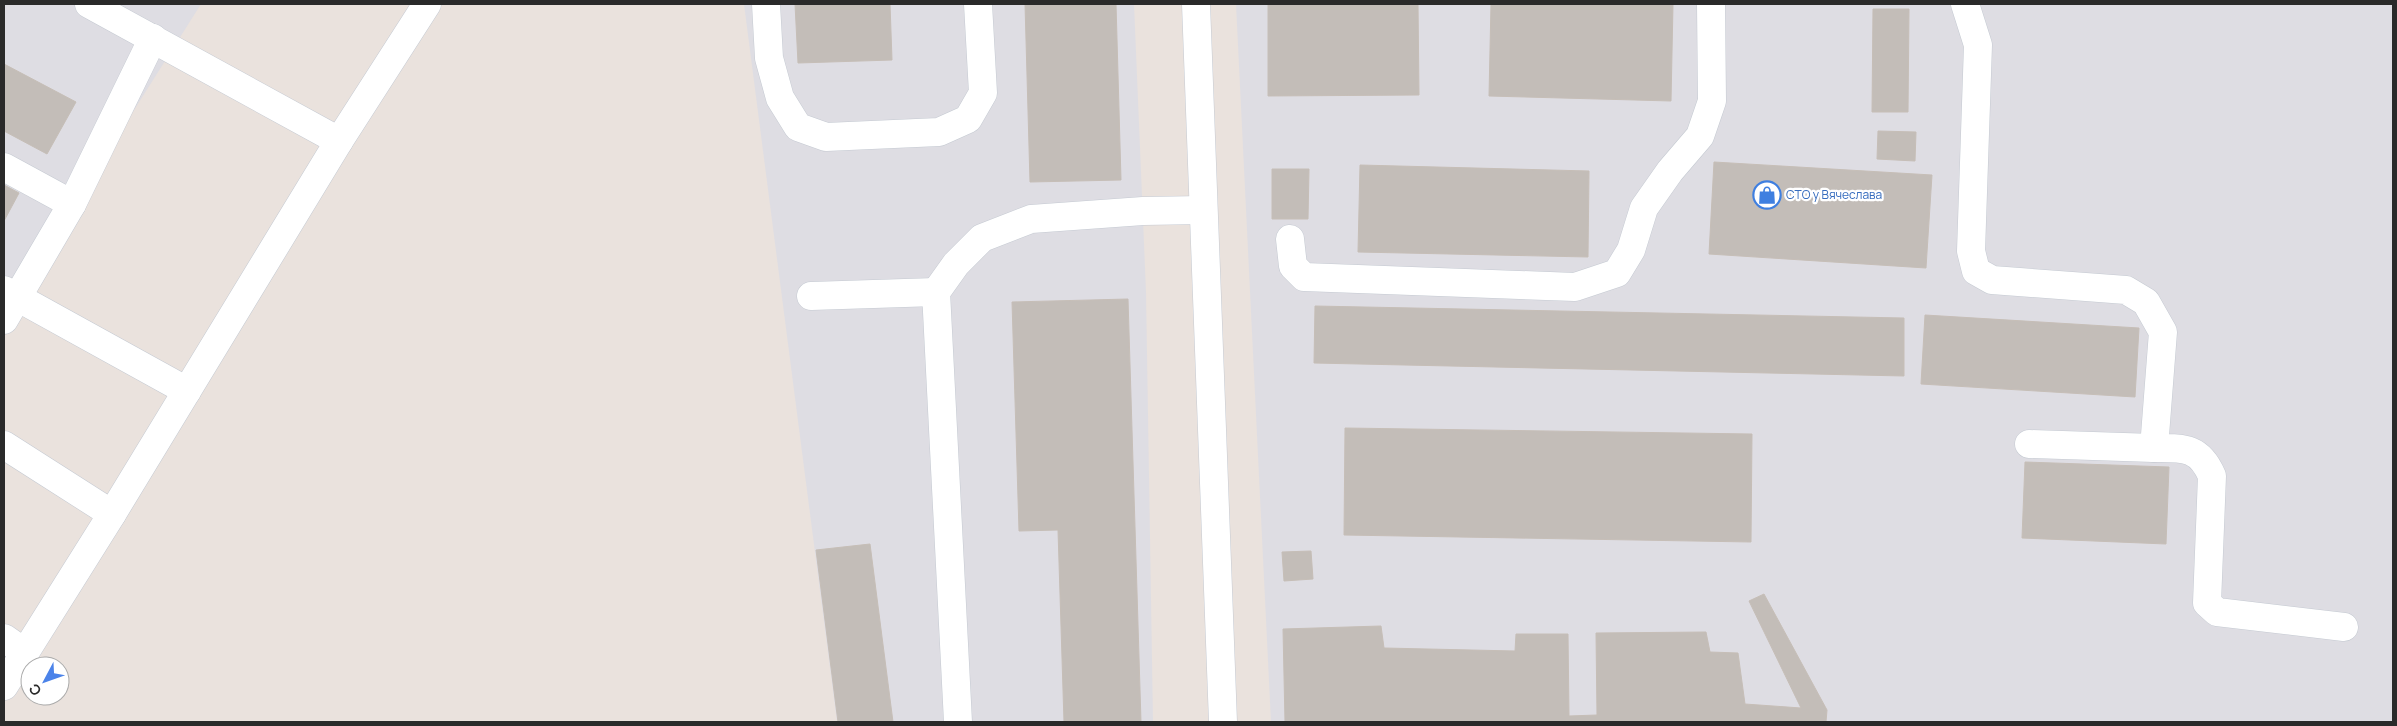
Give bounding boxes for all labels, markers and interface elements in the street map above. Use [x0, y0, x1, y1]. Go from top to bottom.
shop icon: СТО у Вячеслава [1752, 180, 1782, 210]
place label: СТО у Вячеслава [1786, 186, 1882, 203]
north arrow [20, 656, 70, 706]
text: С [24, 680, 45, 700]

